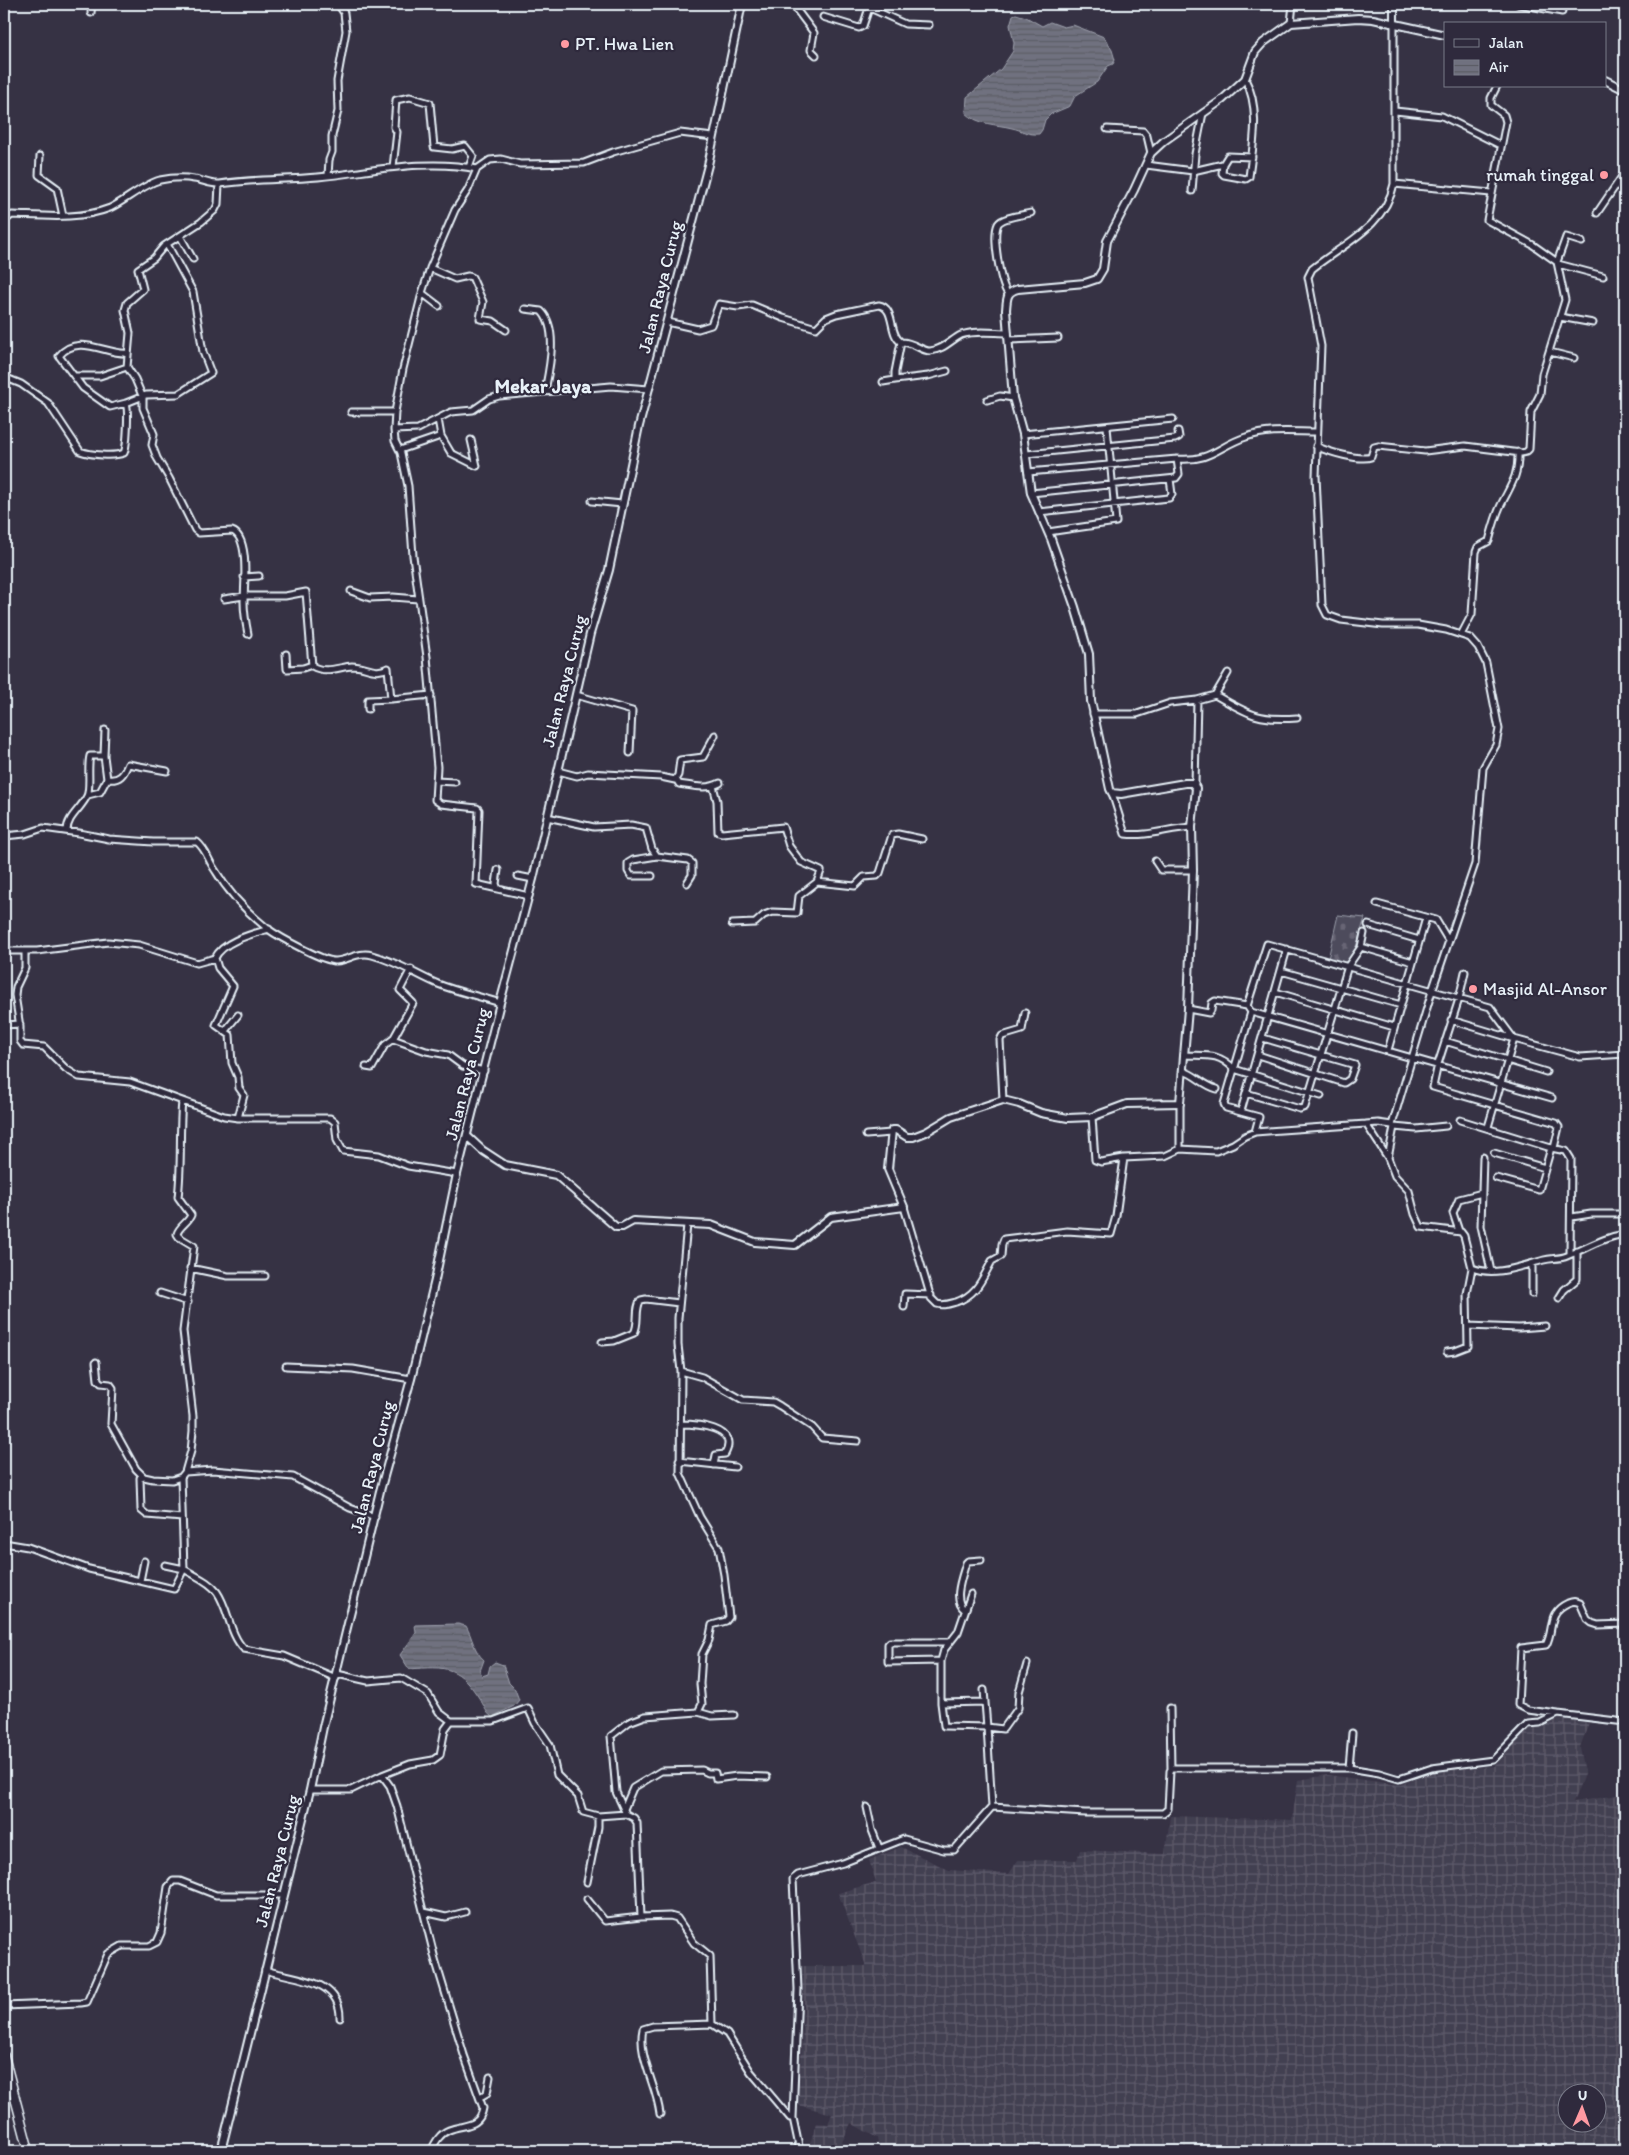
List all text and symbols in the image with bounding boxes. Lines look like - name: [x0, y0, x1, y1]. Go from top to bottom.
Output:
- legend: [1444, 22, 1606, 88]
- place label: PT. Hwa Lien: [575, 33, 674, 55]
- text: Jalan: [1489, 34, 1523, 52]
- marker: PT. Hwa Lien: [559, 38, 571, 50]
- text: Air: [1489, 58, 1508, 76]
- place label: rumah tinggal: [1486, 164, 1594, 186]
- marker: rumah tinggal: [1598, 169, 1610, 181]
- street label: Jalan Raya Curug: [633, 218, 687, 355]
- district label: Mekar Jaya: [495, 374, 592, 399]
- street label: Jalan Raya Curug: [537, 612, 591, 749]
- place label: Masjid Al-Ansor: [1483, 978, 1608, 1000]
- marker: Masjid Al-Ansor: [1467, 983, 1479, 995]
- street label: Jalan Raya Curug: [440, 1005, 494, 1142]
- street label: Jalan Raya Curug: [345, 1398, 399, 1535]
- street label: Jalan Raya Curug: [250, 1792, 304, 1929]
- north arrow: [1556, 2082, 1606, 2132]
- text: U: [1577, 2087, 1587, 2104]

